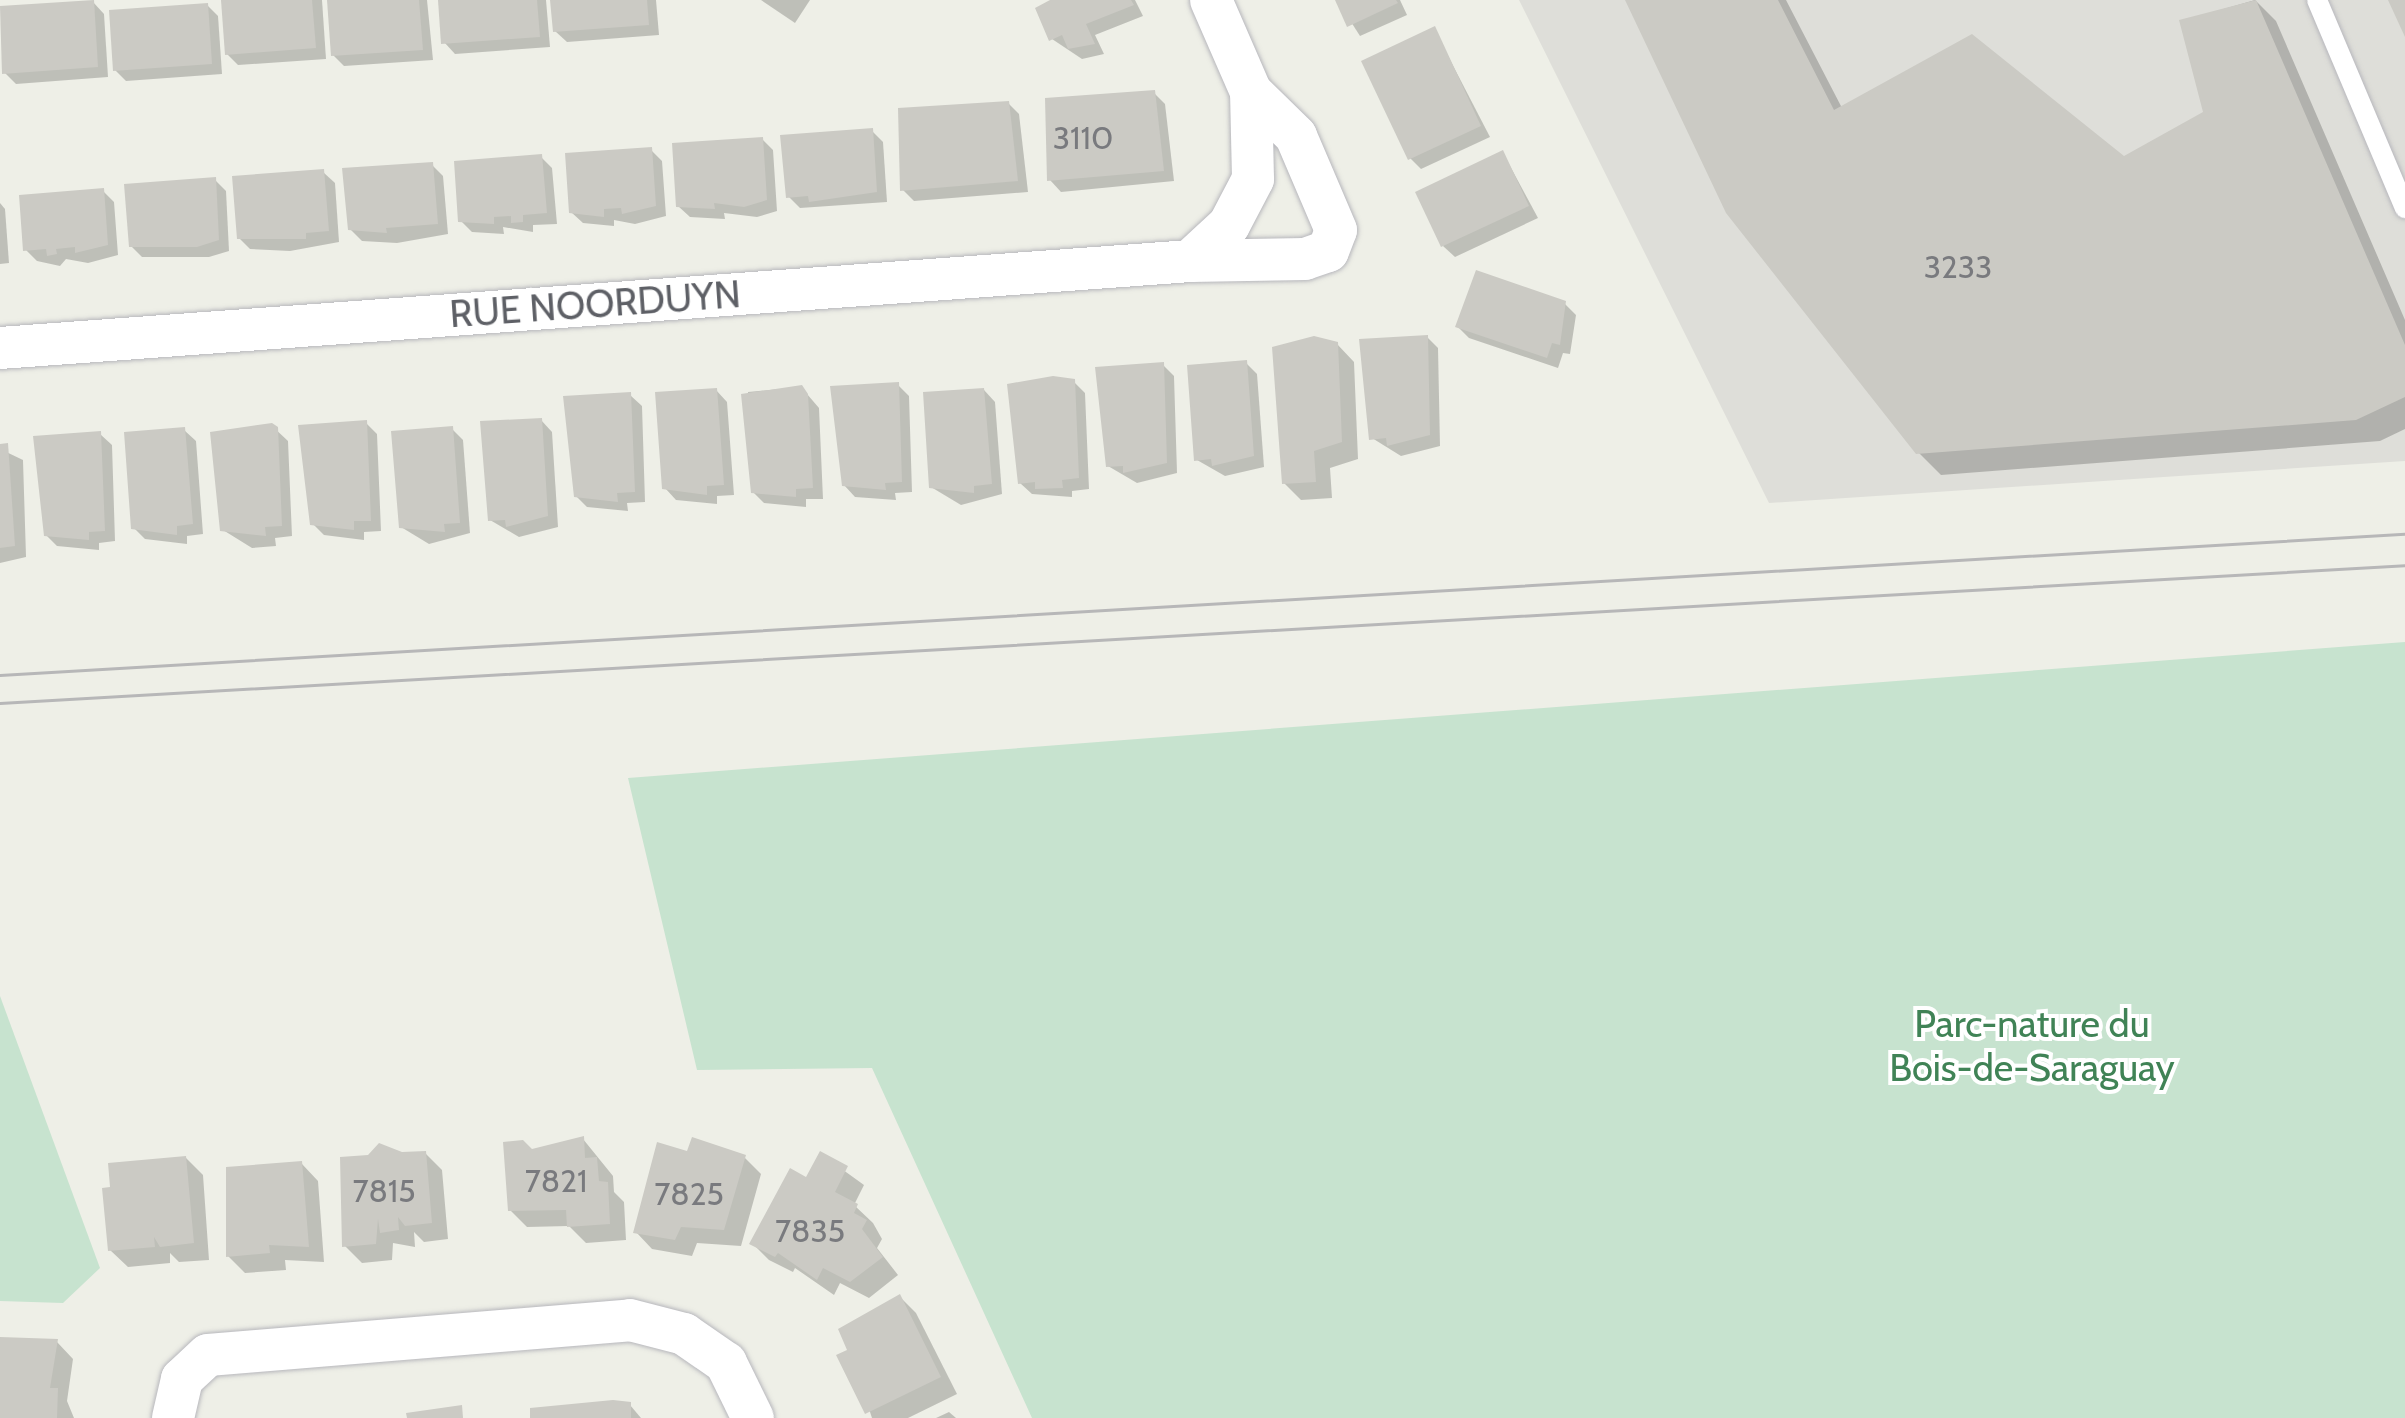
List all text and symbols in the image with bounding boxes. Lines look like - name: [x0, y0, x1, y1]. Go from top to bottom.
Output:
- house number: 3110: [1053, 119, 1113, 157]
- house number: 3233: [1924, 248, 1992, 286]
- street label: RUE NOORDUYN: [448, 271, 742, 337]
- park label: Parc-nature du Bois-de-Saraguay: [1889, 1001, 2175, 1090]
- house number: 7821: [525, 1162, 587, 1200]
- house number: 7815: [352, 1172, 416, 1210]
- house number: 7825: [654, 1175, 724, 1213]
- house number: 7835: [775, 1212, 845, 1250]

